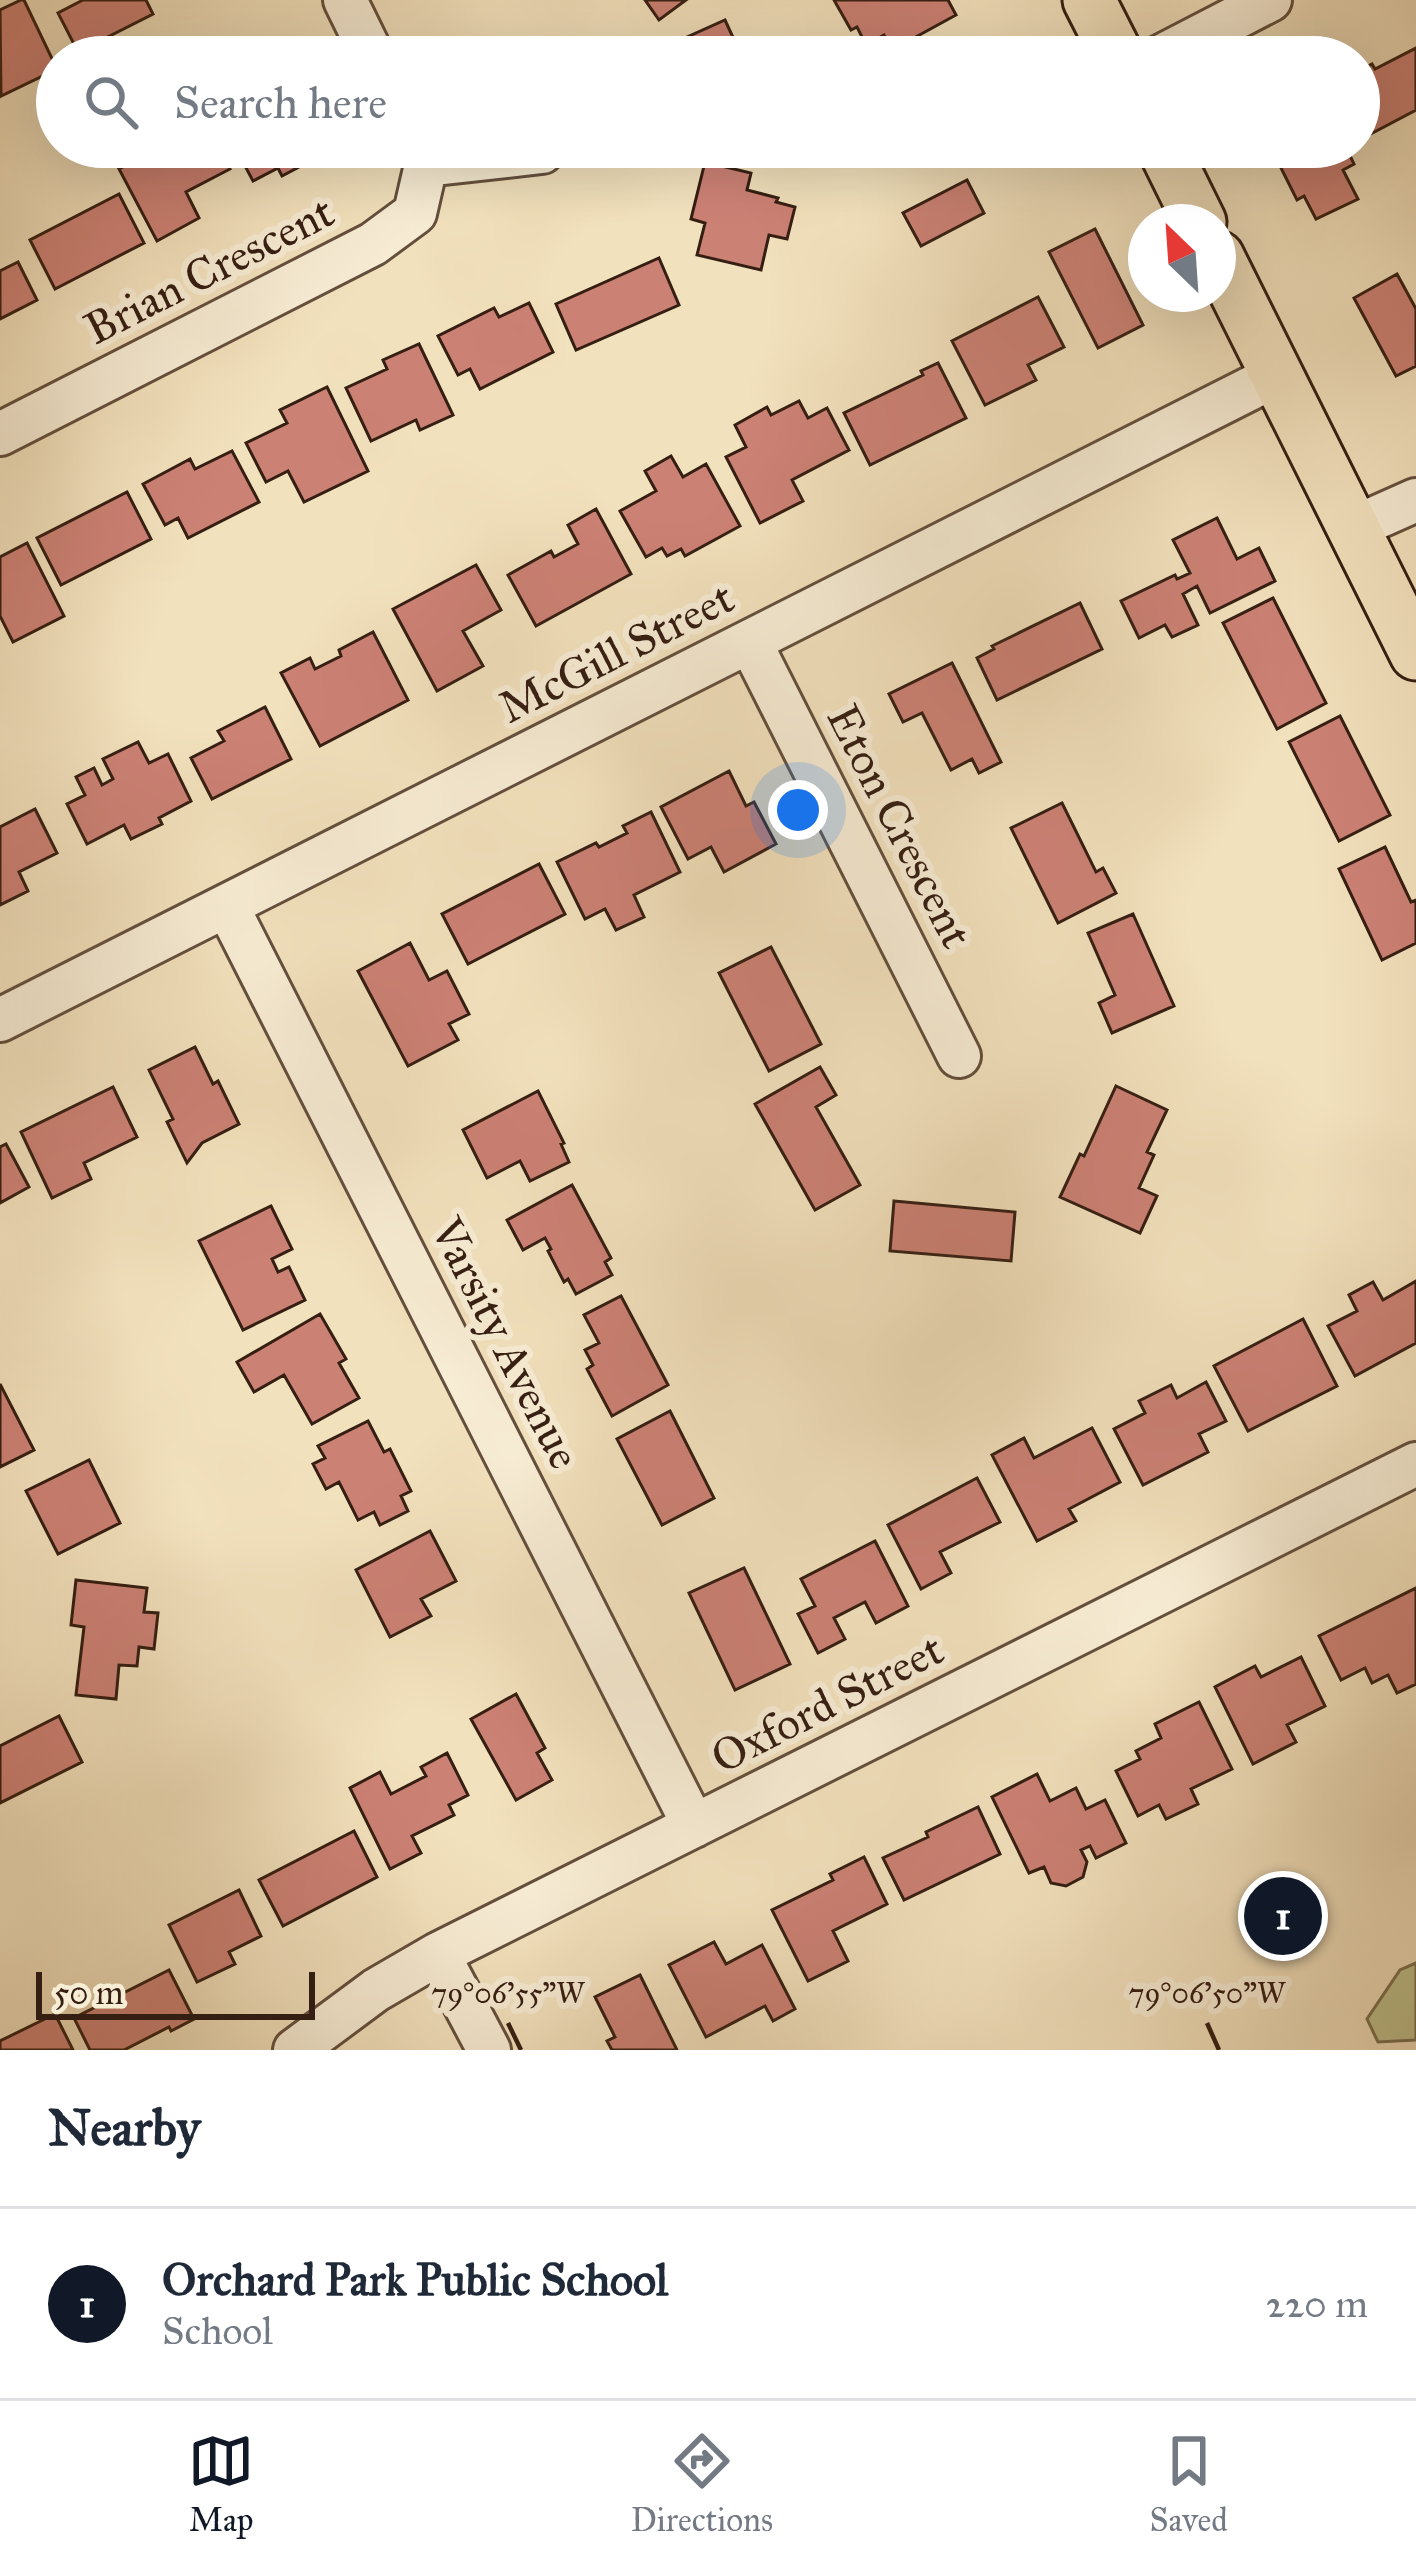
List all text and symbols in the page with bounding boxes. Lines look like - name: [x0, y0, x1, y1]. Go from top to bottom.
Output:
- search box: [36, 36, 1380, 168]
- icon: search: [78, 69, 144, 135]
- text: Search here: [174, 75, 387, 130]
- street label: Brian Crescent: [75, 184, 343, 356]
- north arrow: [1128, 204, 1236, 312]
- street label: McGill Street: [489, 569, 743, 735]
- street label: Eton Crescent: [815, 695, 985, 957]
- your location: [768, 780, 828, 840]
- street label: Varsity Avenue: [419, 1208, 593, 1478]
- street label: Oxford Street: [702, 1621, 952, 1785]
- pin: 1: [1244, 1871, 1322, 1961]
- scale bar: [36, 1966, 315, 2019]
- text: 50 m: [54, 1973, 123, 2013]
- text: 79°06'55"W: [431, 1975, 586, 2012]
- text: 79°06'50"W: [1128, 1975, 1287, 2012]
- text: Nearby: [48, 2097, 200, 2159]
- text: Orchard Park Public School: [162, 2252, 668, 2307]
- text: 1: [79, 2280, 95, 2328]
- text: 220 m: [1266, 2280, 1368, 2328]
- text: School: [162, 2307, 273, 2355]
- tab: Map: [188, 2428, 254, 2540]
- tab: Directions: [631, 2428, 773, 2540]
- tab: Saved: [1149, 2428, 1228, 2540]

